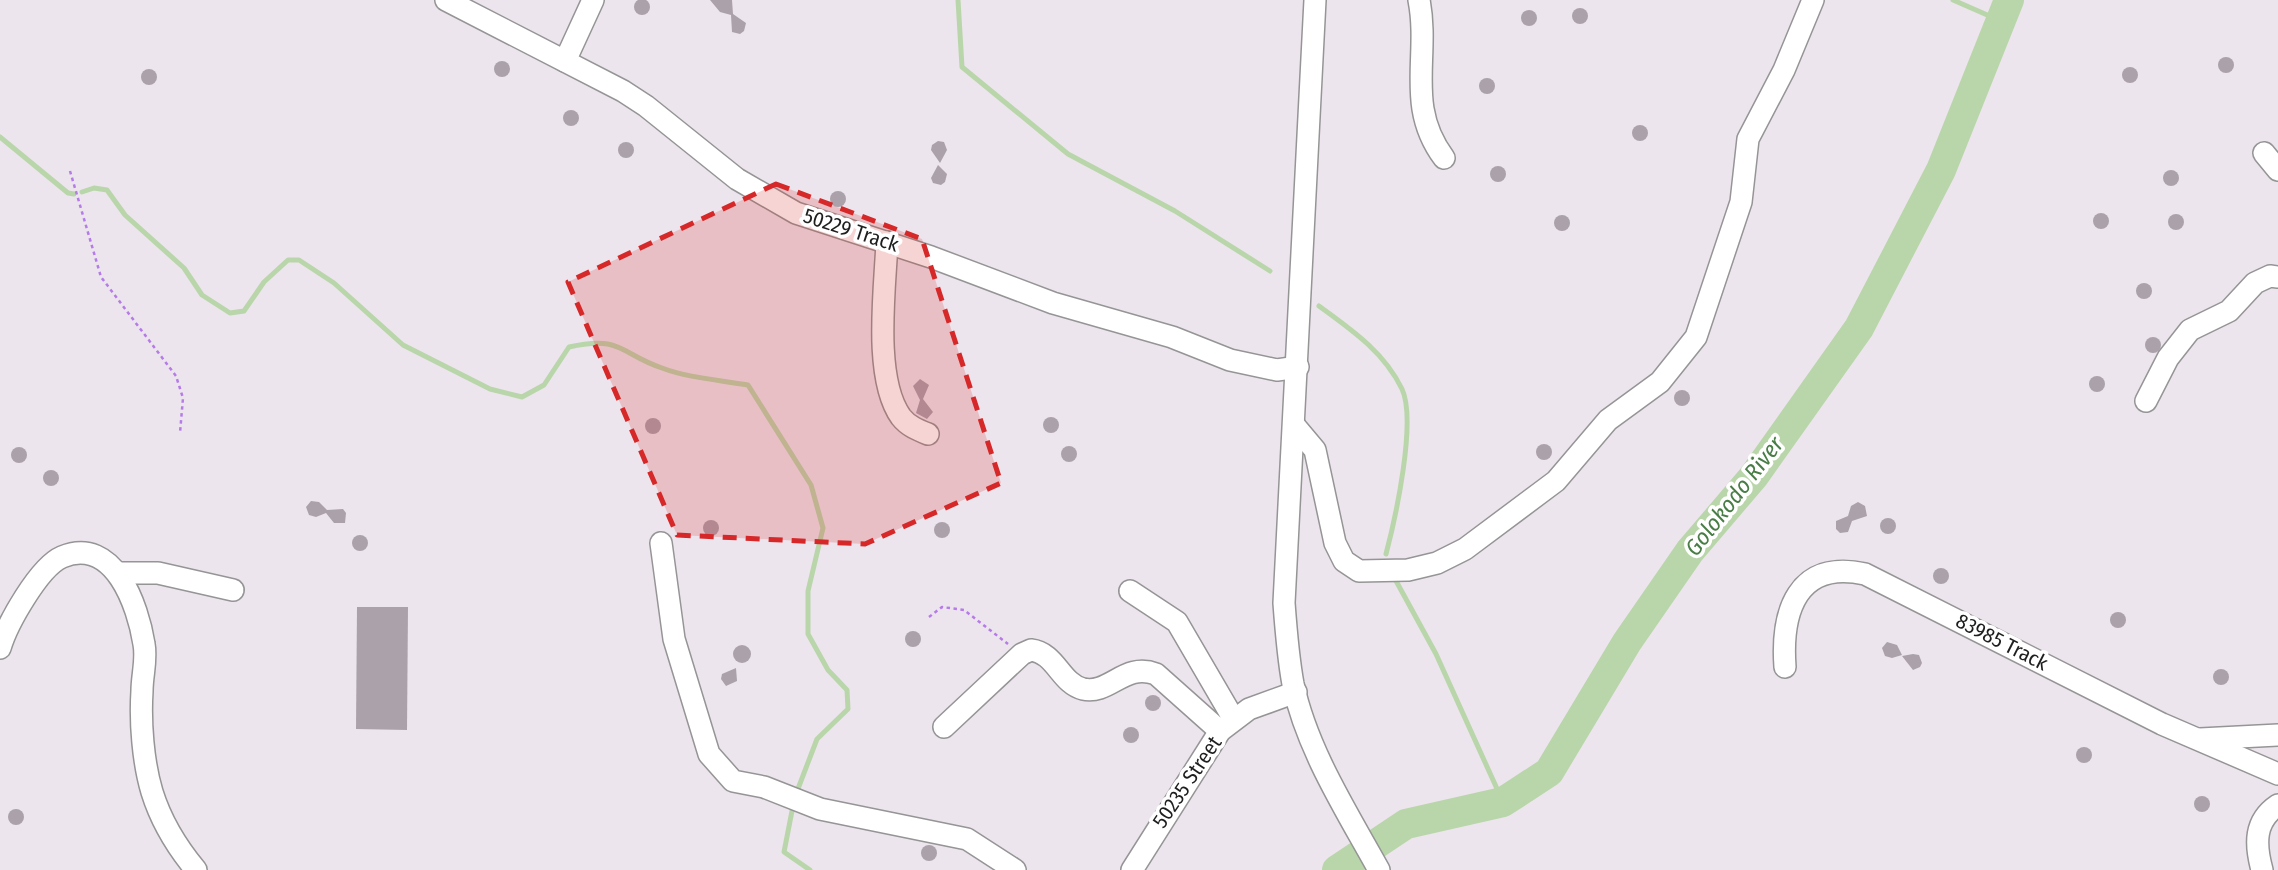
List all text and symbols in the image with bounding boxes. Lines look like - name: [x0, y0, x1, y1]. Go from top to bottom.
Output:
- street label: 50229 Track: [800, 202, 902, 258]
- water label: Golokodo River: [1679, 430, 1790, 561]
- street label: 83985 Track: [1952, 608, 2053, 676]
- street label: 50235 Street: [1147, 731, 1227, 833]

